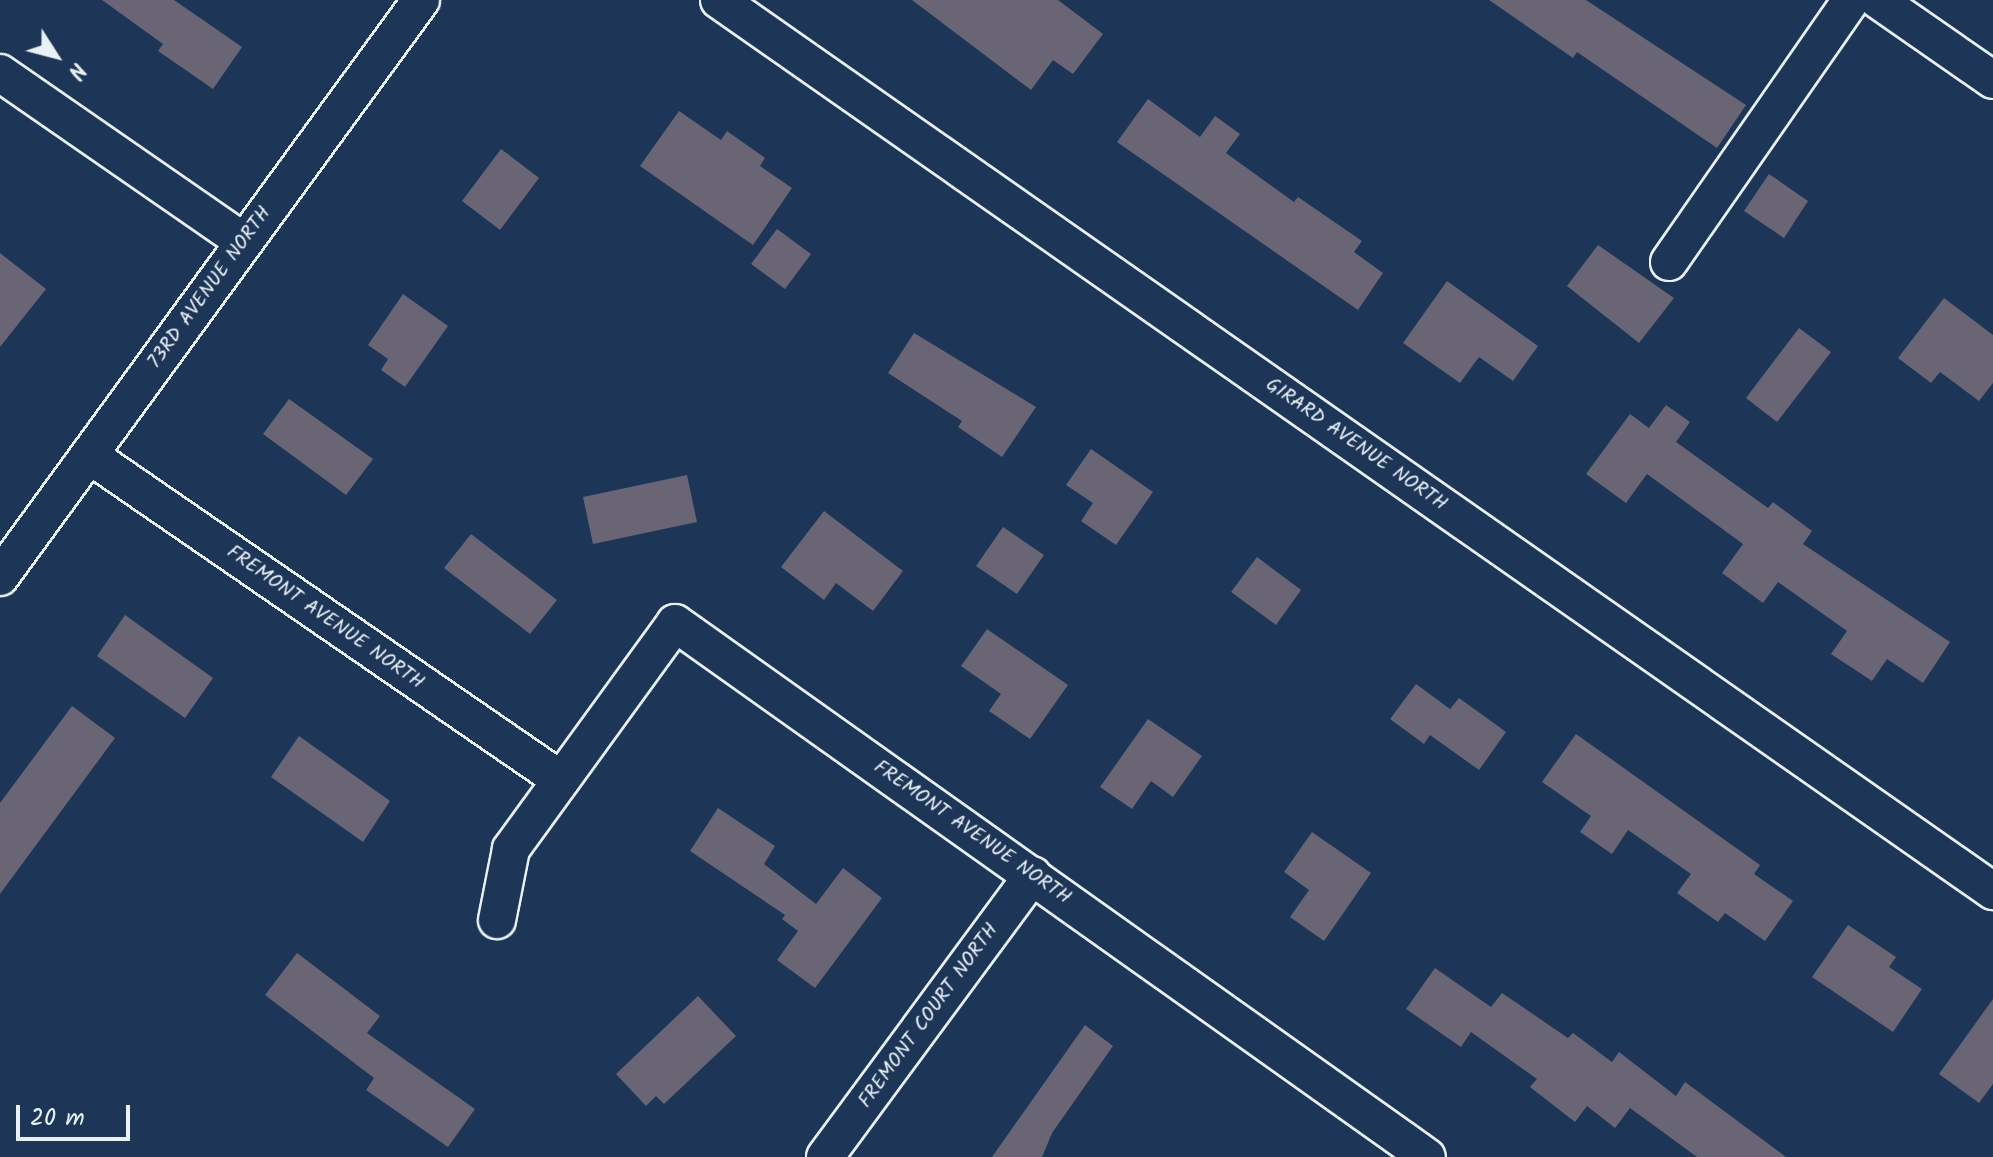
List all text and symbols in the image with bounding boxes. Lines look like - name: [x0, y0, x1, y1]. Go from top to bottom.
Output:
- north arrow: [16, 16, 96, 96]
- text: N: [58, 54, 94, 86]
- street label: 73RD AVENUE NORTH: [143, 202, 277, 374]
- street label: GIRARD AVENUE NORTH: [1261, 373, 1451, 517]
- street label: FREMONT AVENUE NORTH: [222, 541, 428, 695]
- street label: FREMONT AVENUE NORTH: [869, 756, 1075, 910]
- street label: FREMONT COURT NORTH: [854, 919, 1004, 1113]
- scale bar: [20, 1089, 134, 1139]
- text: 20 m: [30, 1099, 85, 1138]

